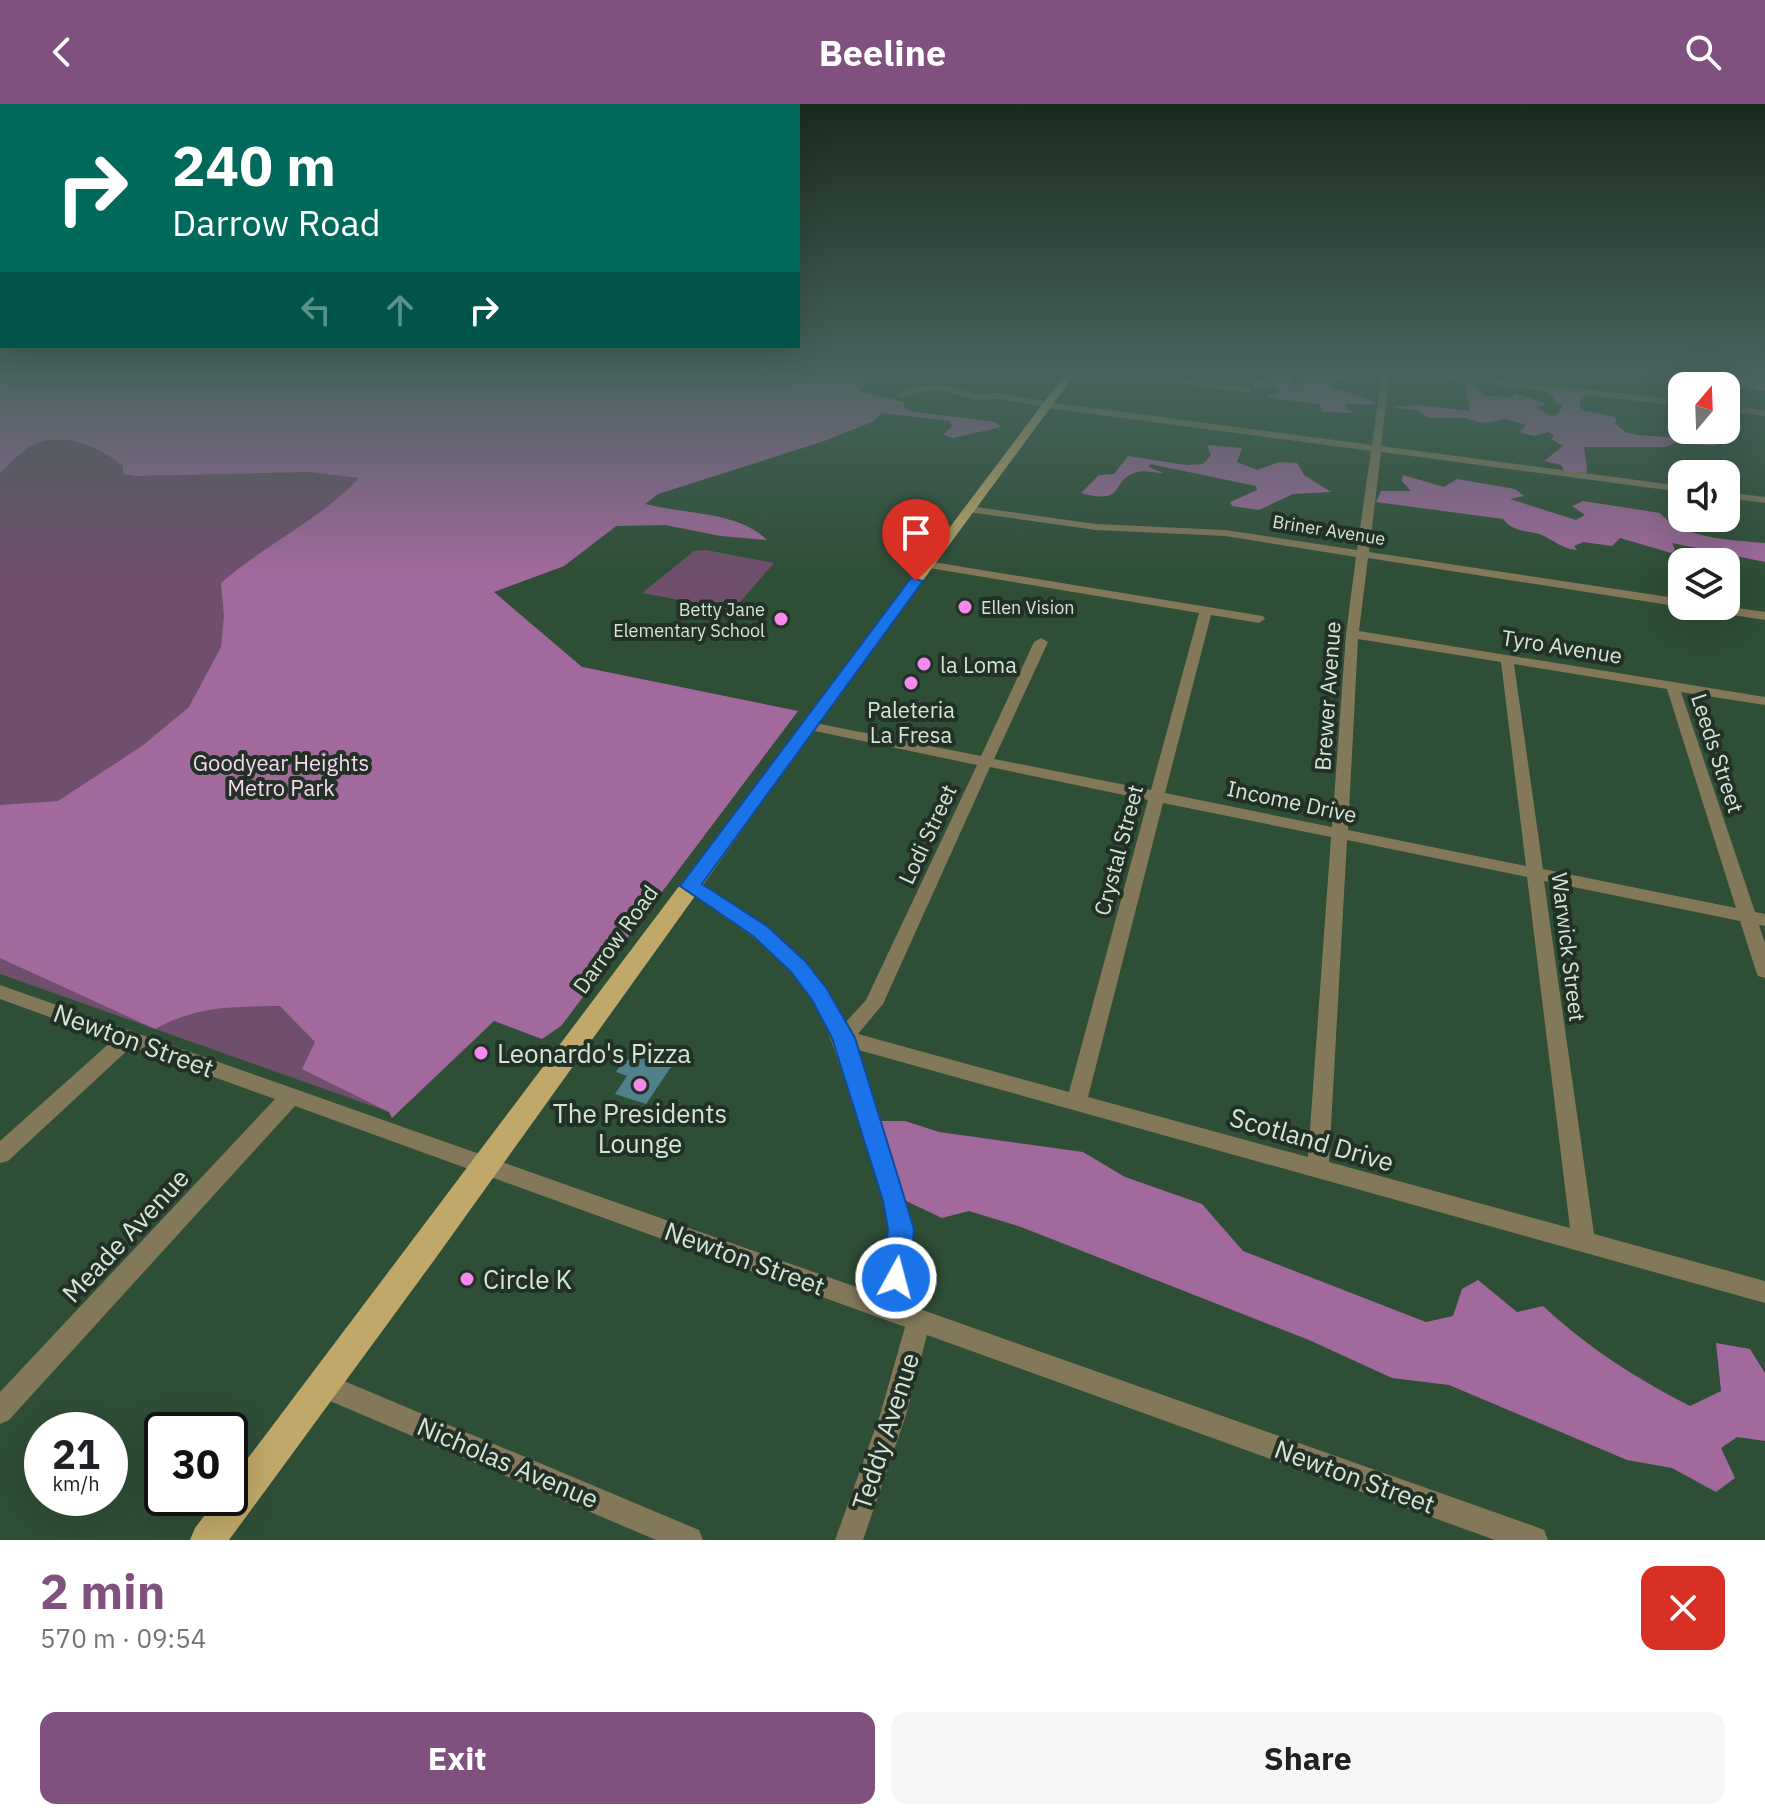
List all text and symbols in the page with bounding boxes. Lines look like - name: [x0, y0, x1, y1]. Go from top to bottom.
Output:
- text: Beeline: [819, 29, 946, 76]
- icon: back: [40, 30, 84, 74]
- icon: search: [1681, 30, 1725, 74]
- text: 240 m: [172, 129, 336, 201]
- icon: right: [40, 136, 144, 240]
- text: Darrow Road: [172, 199, 381, 246]
- icon: left: [294, 288, 338, 332]
- icon: ahead: [378, 288, 422, 332]
- icon: right: [462, 288, 506, 332]
- north arrow: [1668, 372, 1740, 444]
- map controls: [1668, 372, 1740, 620]
- button: sound: [1668, 460, 1740, 532]
- pin: [882, 499, 950, 581]
- street label: Briner Avenue: [1271, 510, 1387, 550]
- icon: arrive: [894, 511, 938, 555]
- button: layers: [1668, 548, 1740, 620]
- place label: Ellen Vision: [981, 596, 1075, 619]
- place label: Betty Jane Elementary School: [613, 598, 765, 642]
- marker: Ellen Vision: [956, 598, 974, 616]
- marker: Betty Jane Elementary School: [772, 610, 790, 628]
- street label: Brewer Avenue: [1307, 620, 1347, 772]
- street label: Tyro Avenue: [1500, 622, 1624, 670]
- place label: la Loma: [940, 650, 1017, 679]
- marker: la Loma: [915, 655, 933, 673]
- marker: Paleteria La Fresa: [902, 674, 920, 692]
- street label: Leeds Street: [1685, 690, 1751, 816]
- place label: Paleteria La Fresa: [867, 695, 955, 749]
- park label: Goodyear Heights Metro Park: [193, 748, 369, 802]
- street label: Income Drive: [1224, 773, 1360, 829]
- street label: Lodi Street: [891, 779, 963, 889]
- street label: Crystal Street: [1087, 781, 1149, 919]
- street label: Warwick Street: [1545, 871, 1593, 1023]
- street label: Darrow Road: [566, 879, 664, 999]
- street label: Newton Street: [49, 995, 219, 1085]
- place label: Leonardo's Pizza: [497, 1036, 691, 1070]
- marker: Leonardo's Pizza: [472, 1044, 490, 1062]
- marker: The Presidents Lounge: [631, 1076, 649, 1094]
- place label: The Presidents Lounge: [553, 1096, 727, 1160]
- street label: Scotland Drive: [1226, 1099, 1398, 1179]
- street label: Meade Avenue: [54, 1161, 196, 1309]
- street label: Newton Street: [660, 1213, 830, 1303]
- position arrow: [854, 1236, 938, 1320]
- place label: Circle K: [483, 1262, 572, 1296]
- marker: Circle K: [458, 1270, 476, 1288]
- street label: Teddy Avenue: [844, 1348, 926, 1514]
- street label: Nicholas Avenue: [412, 1408, 604, 1516]
- speed limit sign: 30: [144, 1412, 248, 1516]
- text: 21: [52, 1428, 100, 1480]
- street label: Newton Street: [1270, 1431, 1440, 1521]
- text: km/h: [52, 1470, 100, 1497]
- text: 2 min: [40, 1560, 165, 1622]
- button: close: [1641, 1566, 1725, 1650]
- text: 570 m · 09:54: [40, 1621, 206, 1655]
- button: Exit: [40, 1712, 875, 1804]
- button: Share: [891, 1712, 1725, 1804]

